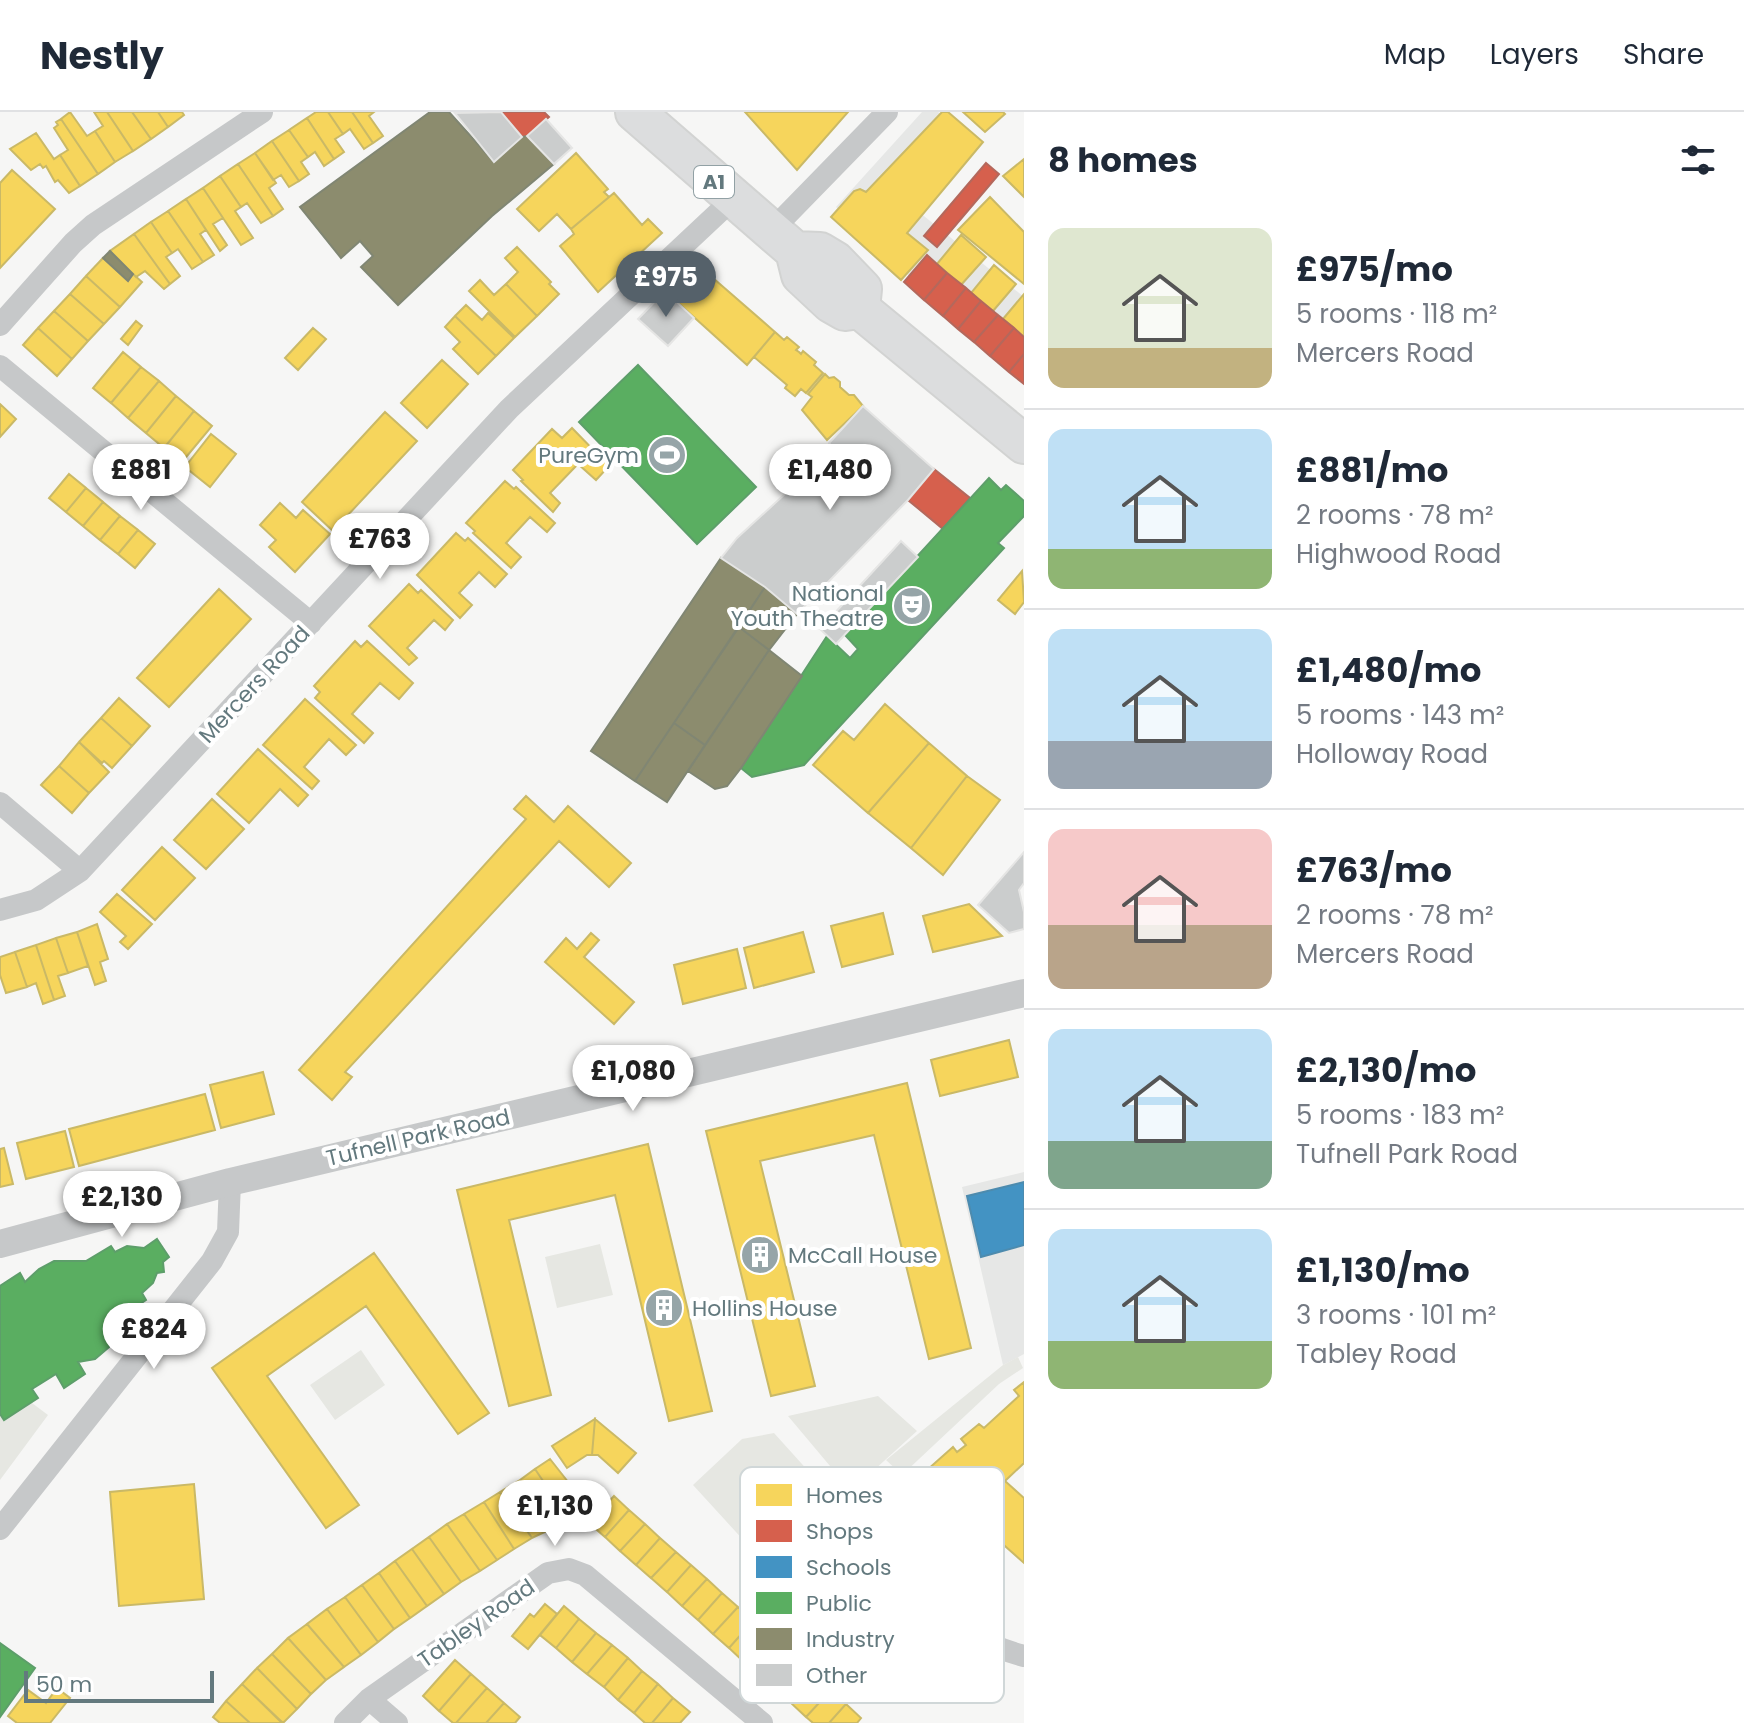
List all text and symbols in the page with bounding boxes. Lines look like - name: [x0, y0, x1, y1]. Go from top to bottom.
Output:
- text: Nestly: [40, 29, 164, 82]
- text: Map: [1384, 35, 1446, 74]
- text: Layers: [1490, 35, 1579, 74]
- text: Share: [1623, 35, 1704, 74]
- text: 8 homes: [1048, 136, 1198, 184]
- icon: filters: [1676, 138, 1720, 182]
- road number: A1: [694, 166, 734, 198]
- text: £975/mo: [1296, 245, 1453, 293]
- pin: £975: [619, 251, 713, 319]
- text: £975: [634, 259, 698, 295]
- icon: home: [1112, 260, 1208, 356]
- text: 5 rooms · 118 m²: [1296, 296, 1497, 332]
- text: Mercers Road: [1296, 335, 1474, 371]
- sports icon: PureGym: [646, 434, 688, 476]
- place label: PureGym: [538, 440, 639, 471]
- pin: £881: [94, 444, 188, 512]
- pin: £1,480: [765, 444, 895, 512]
- text: £881/mo: [1296, 446, 1448, 494]
- text: £881: [111, 452, 171, 488]
- text: £1,480: [787, 452, 873, 488]
- icon: home: [1112, 461, 1208, 557]
- text: 2 rooms · 78 m²: [1296, 497, 1494, 533]
- pin: £763: [333, 513, 427, 581]
- text: £763: [348, 521, 412, 557]
- text: Highwood Road: [1296, 536, 1501, 572]
- place label: National Youth Theatre: [731, 578, 884, 634]
- theatre icon: National Youth Theatre: [891, 585, 933, 627]
- street label: Mercers Road: [192, 619, 317, 750]
- text: £1,480/mo: [1296, 646, 1481, 694]
- icon: home: [1112, 661, 1208, 757]
- text: 5 rooms · 143 m²: [1296, 697, 1504, 733]
- text: Holloway Road: [1296, 736, 1488, 772]
- text: £763/mo: [1296, 846, 1452, 894]
- icon: home: [1112, 861, 1208, 957]
- text: 2 rooms · 78 m²: [1296, 897, 1494, 933]
- text: Mercers Road: [1296, 936, 1474, 972]
- pin: £1,080: [568, 1045, 698, 1113]
- text: £2,130/mo: [1296, 1046, 1476, 1094]
- text: £1,080: [590, 1053, 676, 1089]
- icon: home: [1112, 1061, 1208, 1157]
- text: 5 rooms · 183 m²: [1296, 1097, 1504, 1133]
- street label: Tufnell Park Road: [323, 1101, 513, 1174]
- text: Tufnell Park Road: [1296, 1136, 1518, 1172]
- pin: £2,130: [57, 1171, 187, 1239]
- text: £2,130: [81, 1179, 163, 1215]
- building icon: McCall House: [739, 1234, 781, 1276]
- place label: McCall House: [788, 1240, 937, 1271]
- text: £1,130/mo: [1296, 1246, 1470, 1294]
- icon: home: [1112, 1261, 1208, 1357]
- building icon: Hollins House: [643, 1287, 685, 1329]
- place label: Hollins House: [692, 1293, 838, 1324]
- text: 3 rooms · 101 m²: [1296, 1297, 1496, 1333]
- pin: £824: [107, 1303, 201, 1371]
- text: £824: [121, 1311, 187, 1347]
- text: Tabley Road: [1296, 1336, 1457, 1372]
- legend: [740, 1467, 1004, 1703]
- pin: £1,130: [490, 1480, 620, 1548]
- text: Homes: [806, 1480, 883, 1511]
- text: £1,130: [517, 1488, 593, 1524]
- text: Shops: [806, 1516, 873, 1547]
- text: Schools: [806, 1552, 891, 1583]
- street label: Tabley Road: [412, 1572, 541, 1675]
- text: Public: [806, 1588, 872, 1619]
- text: Industry: [806, 1624, 895, 1655]
- text: Other: [806, 1660, 867, 1691]
- scale bar: [24, 1667, 214, 1703]
- text: 50 m: [36, 1669, 92, 1700]

